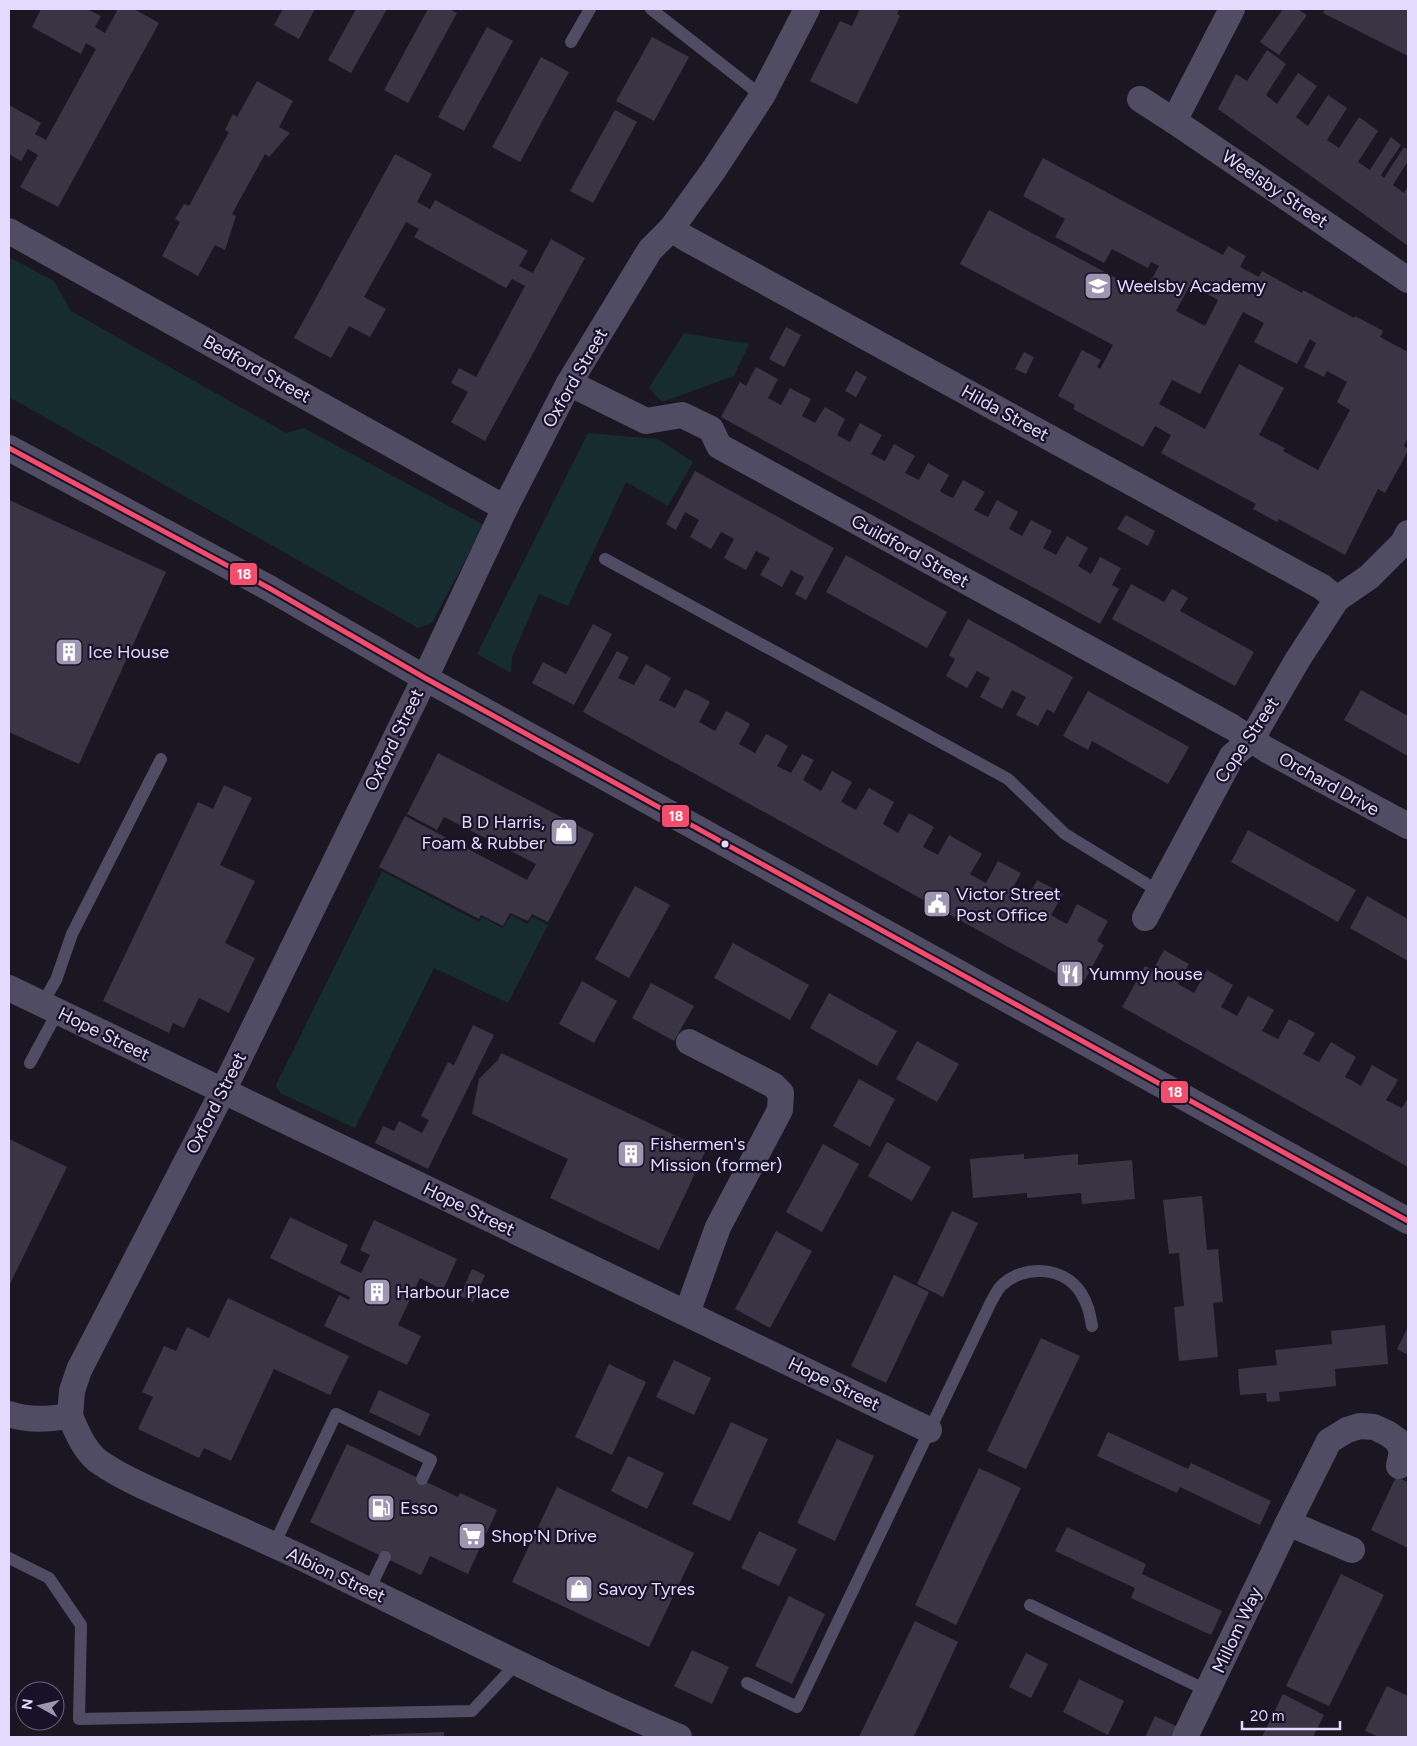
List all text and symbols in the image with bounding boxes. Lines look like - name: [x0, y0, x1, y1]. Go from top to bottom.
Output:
- street label: Weelsby Street: [1218, 145, 1332, 233]
- school or university icon: Weelsby Academy: [1083, 271, 1113, 301]
- place label: Weelsby Academy: [1117, 275, 1266, 297]
- street label: Oxford Street: [538, 324, 612, 432]
- street label: Bedford Street: [199, 330, 315, 408]
- street label: Hilda Street: [958, 380, 1053, 446]
- street label: Guildford Street: [847, 510, 973, 592]
- line badge: 18: [229, 562, 258, 586]
- text: 18: [237, 566, 251, 583]
- building icon: Ice House: [54, 637, 84, 667]
- place label: Ice House: [88, 641, 169, 663]
- street label: Oxford Street: [360, 685, 428, 795]
- street label: Cope Street: [1210, 693, 1284, 787]
- street label: Orchard Drive: [1275, 747, 1383, 821]
- line badge: 18: [661, 804, 690, 828]
- text: 18: [669, 808, 683, 825]
- place label: B D Harris, Foam & Rubber: [422, 811, 545, 854]
- shop icon: B D Harris, Foam & Rubber: [549, 817, 579, 847]
- unlabelled marker: [720, 839, 730, 849]
- place label: Victor Street Post Office: [956, 883, 1061, 926]
- public building icon: Victor Street Post Office: [922, 889, 952, 919]
- restaurant icon: Yummy house: [1055, 959, 1085, 989]
- place label: Yummy house: [1089, 963, 1203, 985]
- street label: Hope Street: [55, 1002, 154, 1066]
- street label: Oxford Street: [181, 1048, 251, 1157]
- line badge: 18: [1160, 1080, 1189, 1104]
- text: 18: [1168, 1084, 1182, 1101]
- place label: Fishermen's Mission (former): [650, 1133, 782, 1176]
- building icon: Fishermen's Mission (former): [616, 1139, 646, 1169]
- street label: Hope Street: [420, 1177, 519, 1241]
- building icon: Harbour Place: [362, 1277, 392, 1307]
- place label: Harbour Place: [396, 1281, 510, 1303]
- street label: Hope Street: [785, 1352, 884, 1416]
- fuel station icon: Esso: [366, 1493, 396, 1523]
- place label: Esso: [400, 1497, 438, 1519]
- supermarket icon: Shop'N Drive: [457, 1521, 487, 1551]
- place label: Shop'N Drive: [491, 1525, 597, 1547]
- street label: Albion Street: [283, 1543, 389, 1607]
- shop icon: Savoy Tyres: [564, 1574, 594, 1604]
- place label: Savoy Tyres: [598, 1578, 695, 1600]
- street label: Millom Way: [1207, 1583, 1267, 1677]
- north arrow: [15, 1681, 65, 1731]
- text: N: [18, 1698, 37, 1711]
- scale bar: [1242, 1698, 1340, 1730]
- text: 20 m: [1250, 1707, 1284, 1725]

